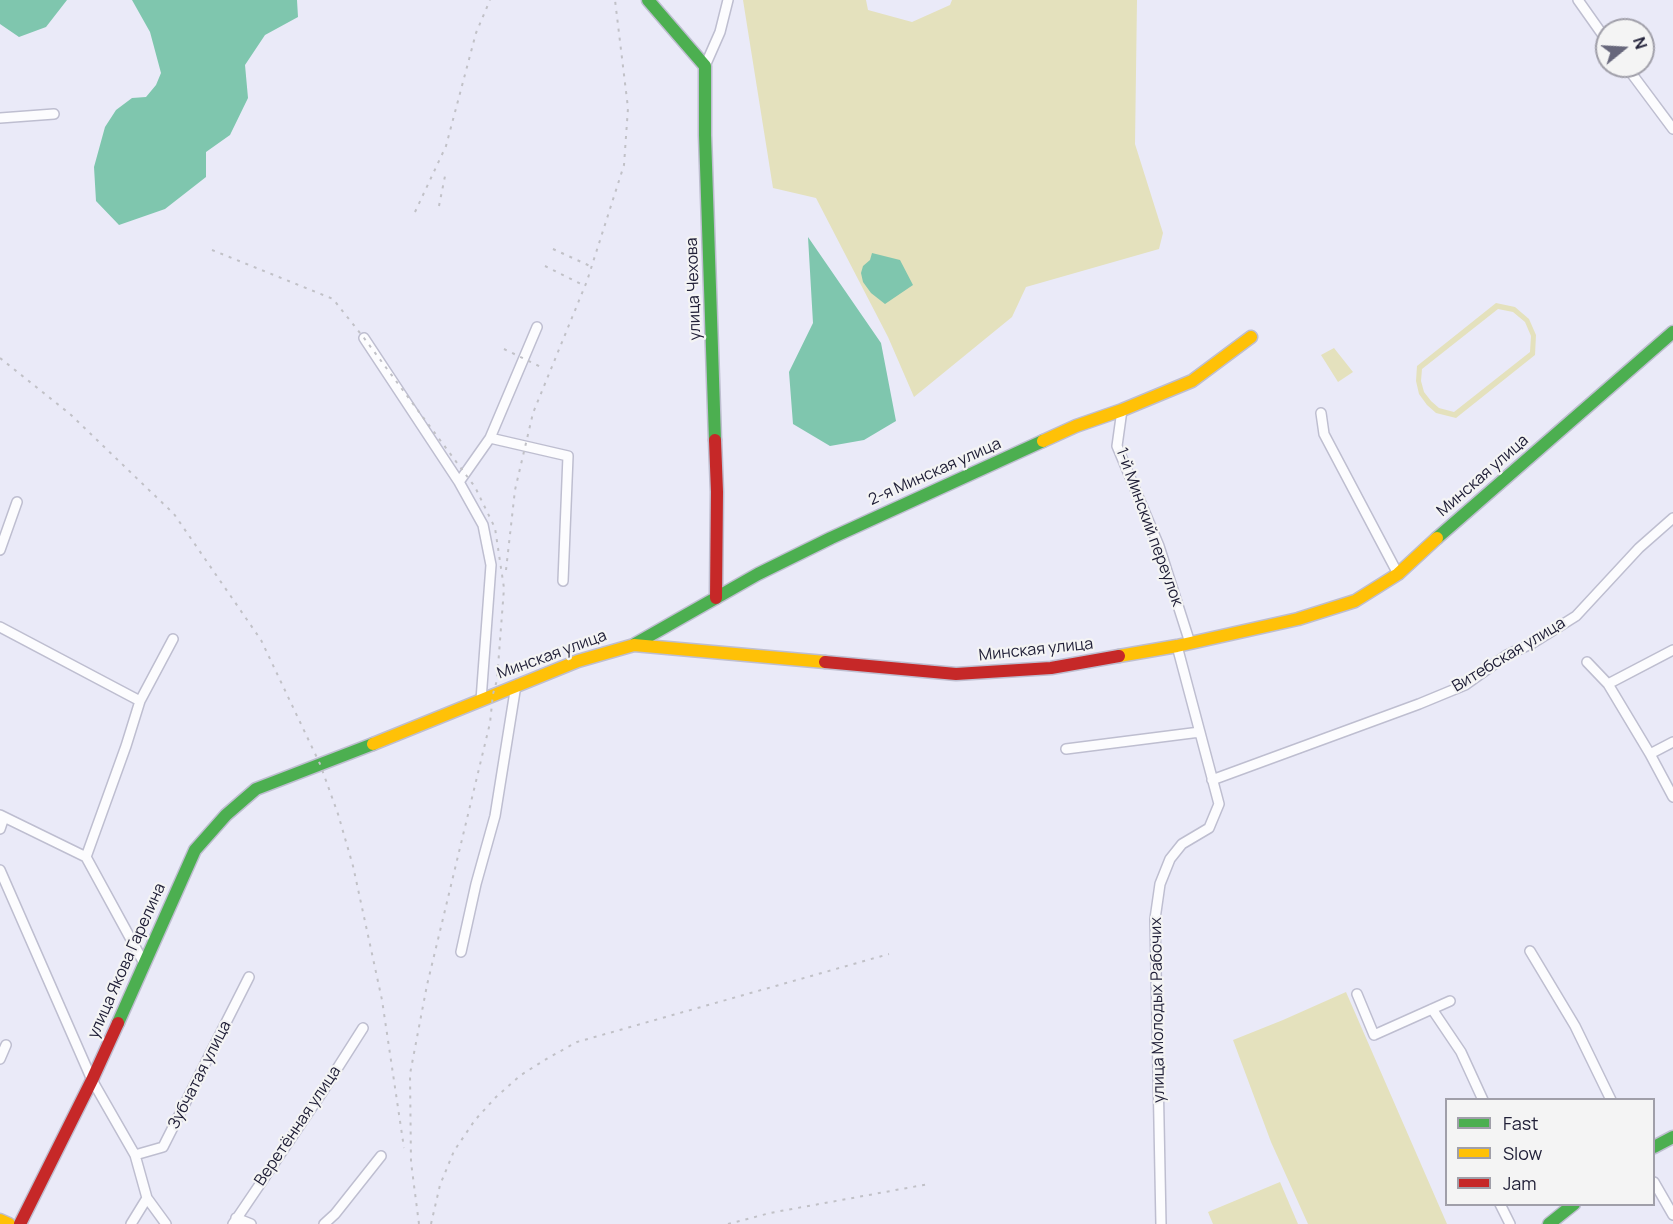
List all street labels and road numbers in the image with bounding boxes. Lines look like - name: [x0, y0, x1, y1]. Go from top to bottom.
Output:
- street label: улица Чехова: [683, 237, 705, 341]
- street label: Минская улица: [1433, 431, 1533, 521]
- street label: 2-я Минская улица: [866, 434, 1004, 510]
- street label: 1-й Минский переулок: [1111, 445, 1187, 609]
- street label: Витебская улица: [1449, 614, 1569, 696]
- street label: Минская улица: [495, 626, 609, 684]
- street label: Минская улица: [978, 634, 1094, 666]
- street label: улица Якова Гарелина: [84, 880, 170, 1042]
- street label: улица Молодых Рабочих: [1147, 917, 1169, 1103]
- street label: Зубчатая улица: [164, 1018, 236, 1132]
- street label: Веретённая улица: [251, 1062, 345, 1190]

